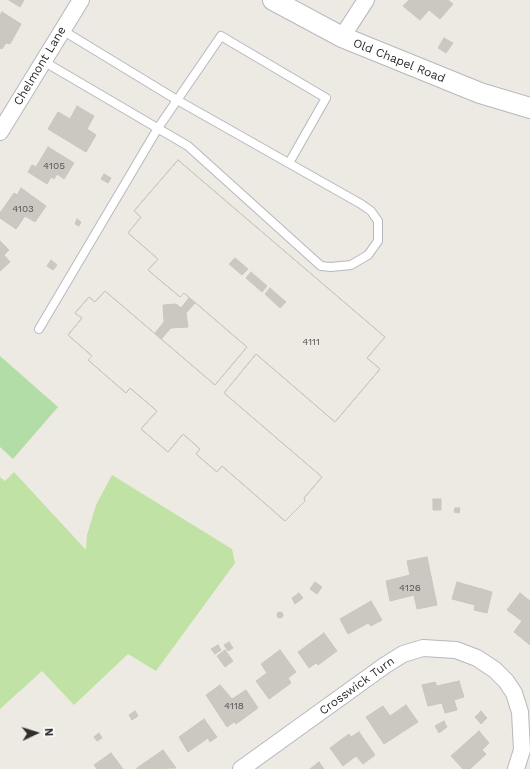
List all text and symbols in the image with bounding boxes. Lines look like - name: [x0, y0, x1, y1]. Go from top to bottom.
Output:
- street label: Chelmont Lane: [11, 24, 69, 108]
- street label: Old Chapel Road: [351, 36, 447, 86]
- house number: 4105: [43, 160, 65, 172]
- house number: 4103: [12, 203, 34, 215]
- house number: 4111: [302, 336, 320, 348]
- house number: 4126: [399, 582, 421, 594]
- street label: Crosswick Turn: [317, 654, 397, 718]
- house number: 4118: [224, 700, 244, 712]
- north arrow: [16, 713, 56, 753]
- text: N: [42, 728, 55, 737]

